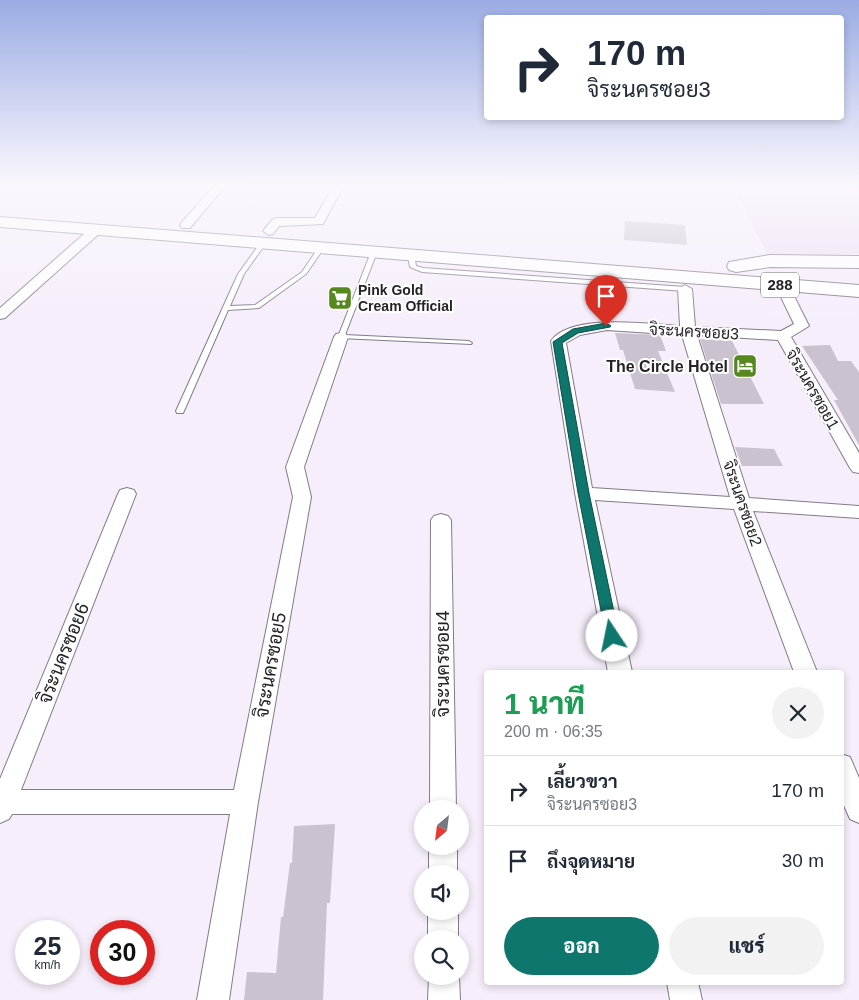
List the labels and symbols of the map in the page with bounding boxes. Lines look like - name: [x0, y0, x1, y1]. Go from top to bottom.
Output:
- road number: 288: [761, 272, 799, 298]
- pin: [585, 275, 627, 326]
- place label: Pink Gold Cream Official: [358, 282, 453, 314]
- supermarket icon: Pink Gold Cream Official: [327, 285, 353, 311]
- street label: จิระนครซอย3: [648, 320, 740, 342]
- street label: จิระนครซอย1: [783, 345, 843, 433]
- hotel icon: The Circle Hotel: [732, 353, 758, 379]
- place label: The Circle Hotel: [606, 358, 728, 375]
- street label: จิระนครซอย2: [720, 457, 766, 549]
- street label: จิระนครซอย6: [34, 600, 93, 707]
- position arrow: [585, 609, 637, 661]
- street label: จิระนครซอย4: [432, 610, 453, 717]
- street label: จิระนครซอย5: [251, 611, 290, 720]
- north arrow: [414, 800, 469, 855]
- speed limit sign: 30: [90, 920, 155, 985]

